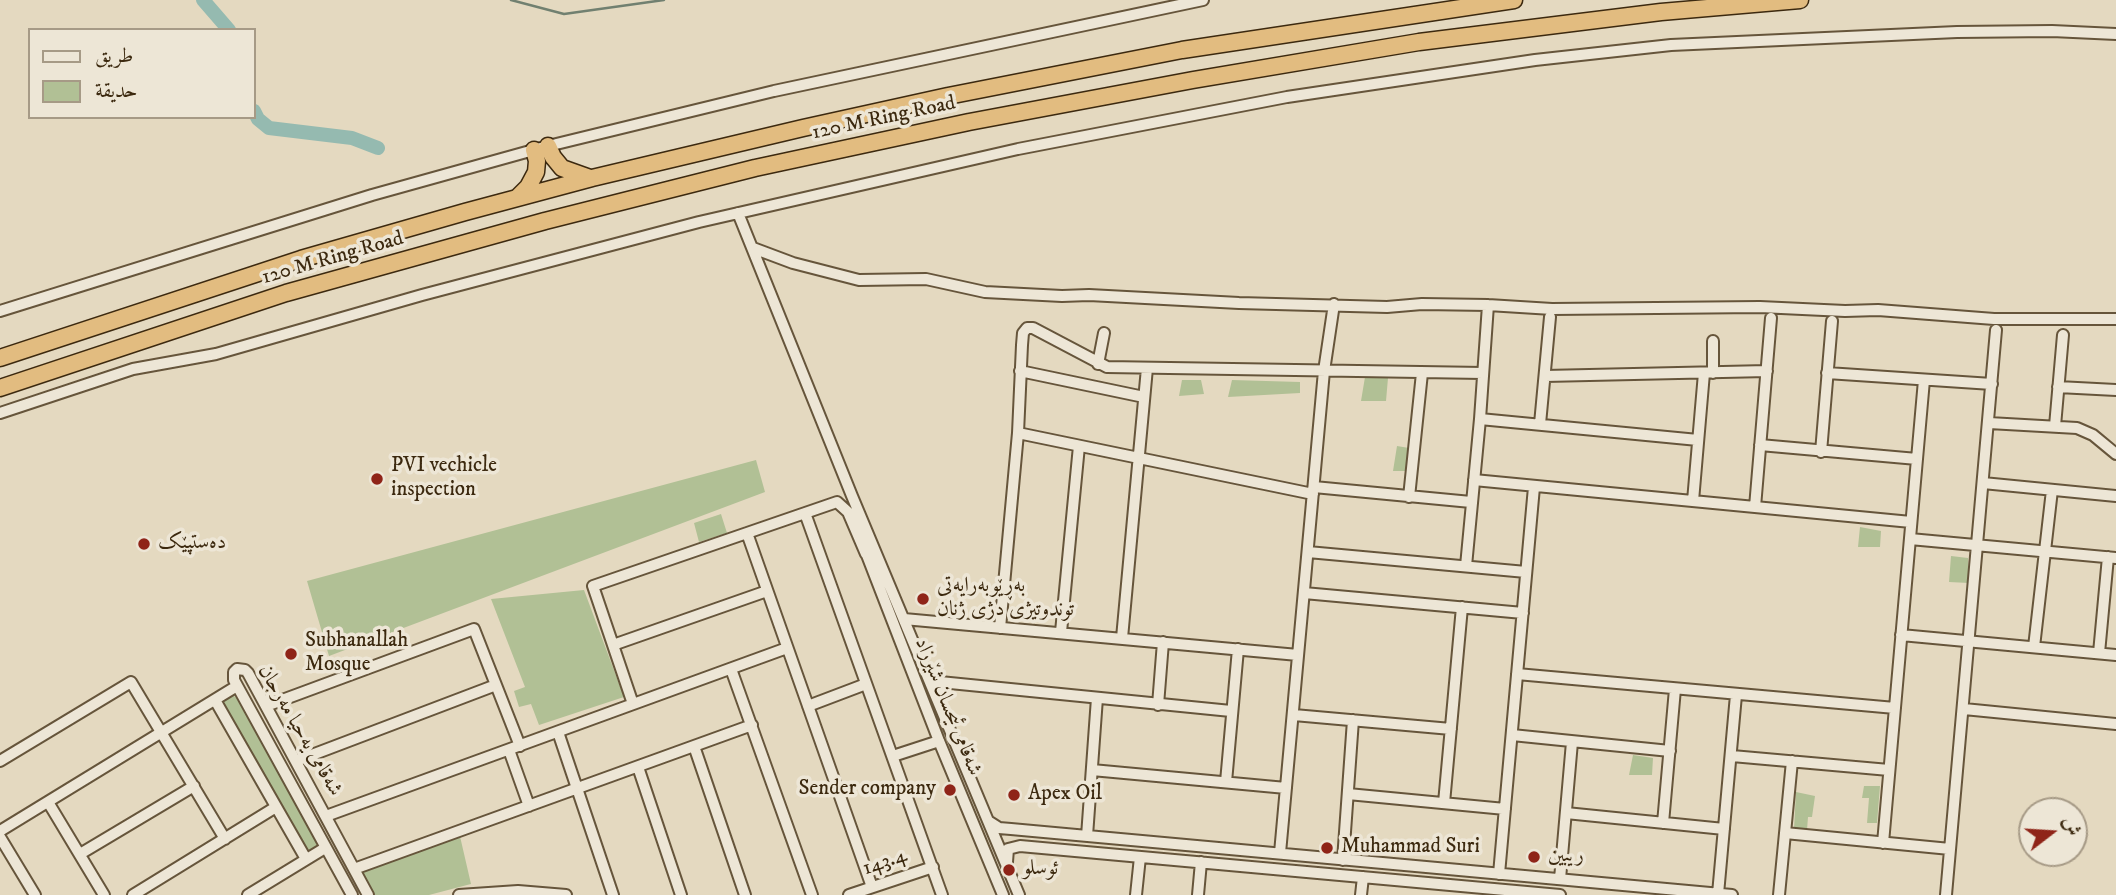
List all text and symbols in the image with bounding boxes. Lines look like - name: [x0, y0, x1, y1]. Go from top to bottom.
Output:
- legend: [28, 28, 256, 119]
- text: طريق: [95, 43, 133, 69]
- text: حديقة: [95, 78, 138, 104]
- street label: 120 M Ring Road: [810, 91, 958, 147]
- street label: 120 M Ring Road: [259, 227, 407, 291]
- place label: PVI vechicle inspection: [391, 454, 497, 504]
- marker: PVI vechicle inspection: [369, 471, 385, 487]
- place label: دەستپێک: [158, 531, 226, 557]
- marker: دەستپێک: [136, 536, 152, 552]
- place label: بەڕێوبەرایەتی توندوتیژی دژی ژنان: [937, 574, 1074, 624]
- marker: بەڕێوبەرایەتی توندوتیژی دژی ژنان: [915, 591, 931, 607]
- place label: Subhanallah Mosque: [305, 629, 408, 679]
- street label: شەقامی ئیحسان شێرزاد: [908, 634, 986, 780]
- marker: Subhanallah Mosque: [283, 646, 299, 662]
- street label: شەقامی یەحیا مەرجان: [251, 661, 347, 801]
- place label: Sender company: [799, 777, 936, 803]
- marker: Sender company: [942, 782, 958, 798]
- place label: Apex Oil: [1028, 782, 1102, 808]
- marker: Apex Oil: [1006, 787, 1022, 803]
- north arrow: [2018, 797, 2088, 867]
- text: ش: [2058, 814, 2085, 839]
- place label: Muhammad Suri: [1341, 835, 1480, 861]
- marker: Muhammad Suri: [1319, 840, 1335, 856]
- street label: 143.4: [860, 844, 910, 882]
- place label: ريبين: [1548, 844, 1584, 870]
- marker: ريبين: [1526, 849, 1542, 865]
- place label: ئوسلو: [1023, 857, 1058, 883]
- marker: ئوسلو: [1001, 862, 1017, 878]

